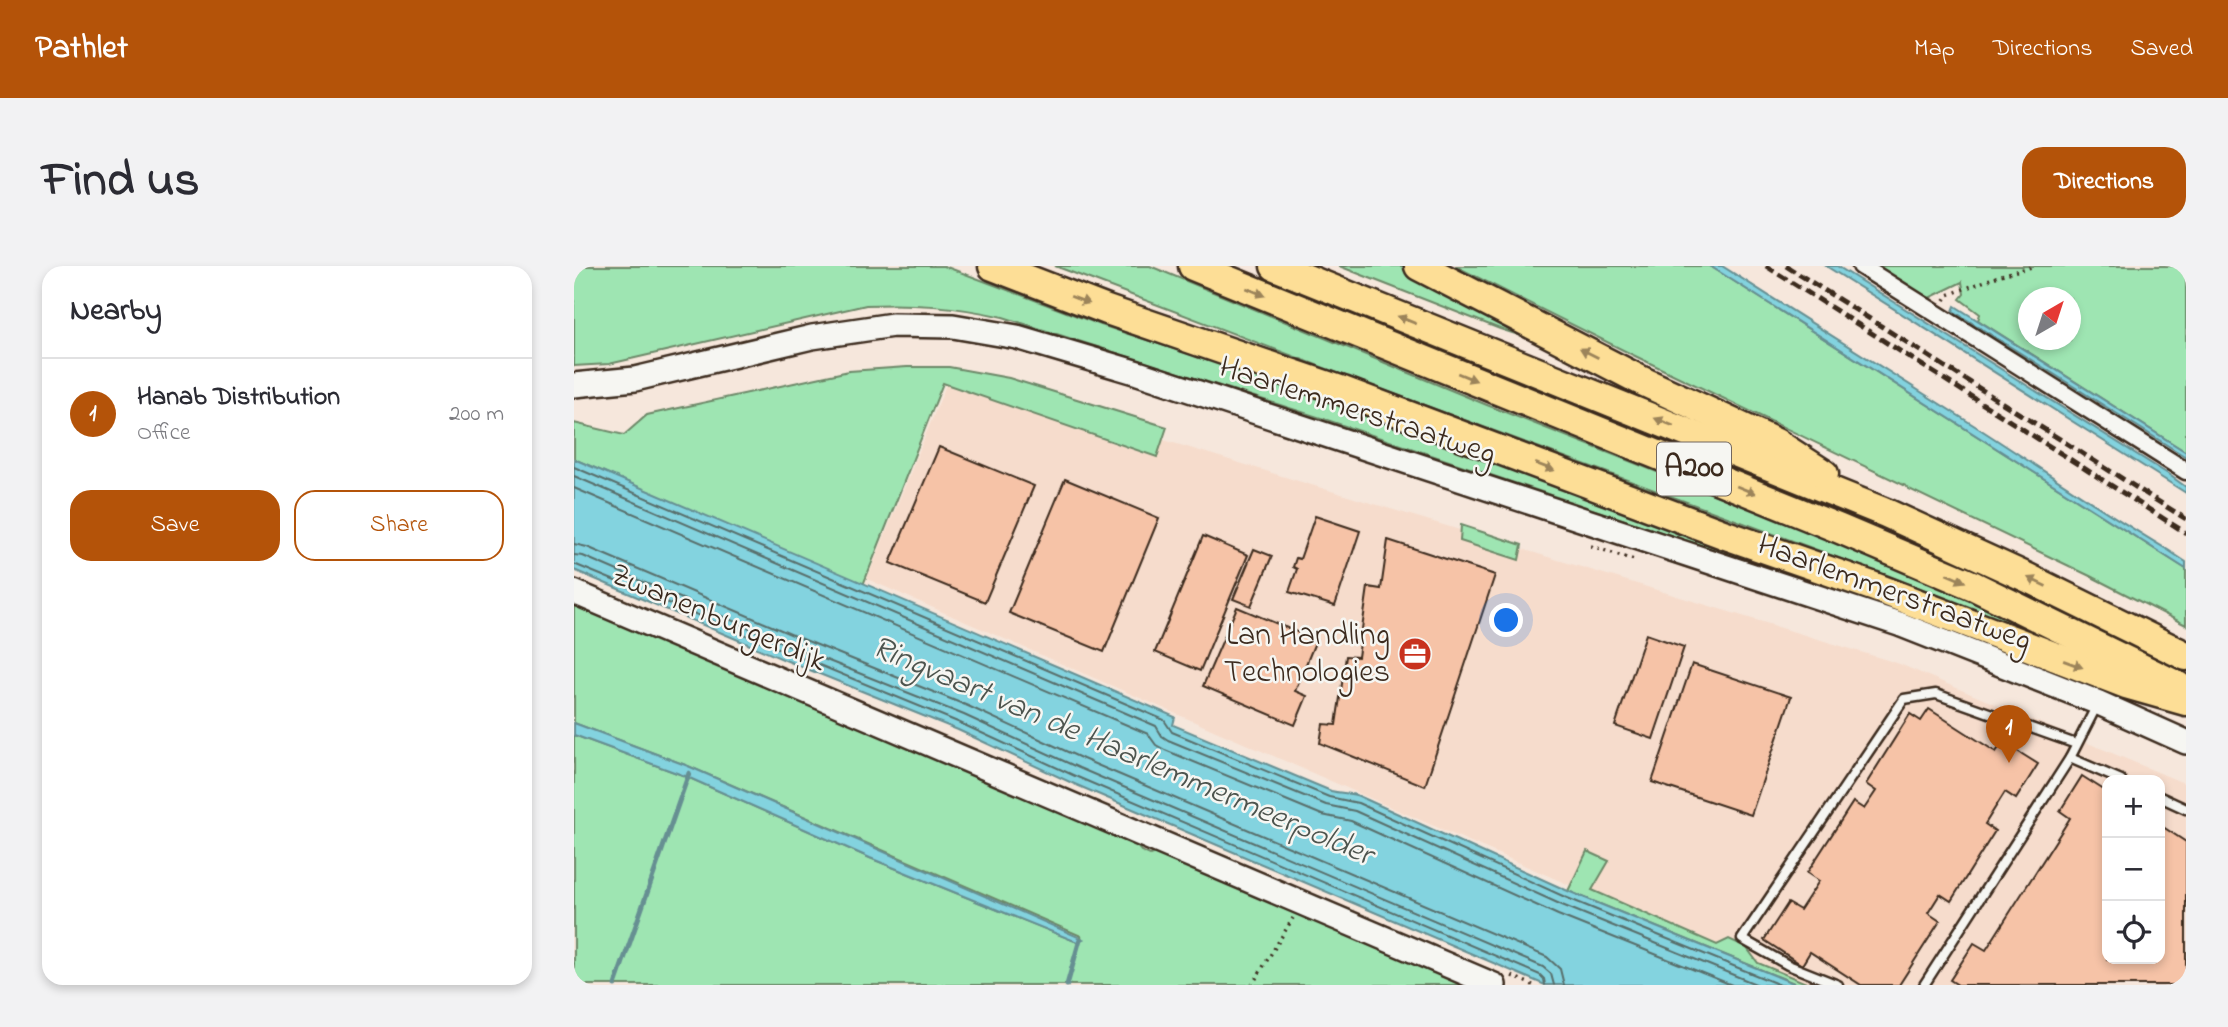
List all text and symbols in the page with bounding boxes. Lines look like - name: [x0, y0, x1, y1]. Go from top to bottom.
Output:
- text: Pathlet: [35, 25, 128, 73]
- text: Map: [1914, 32, 1955, 67]
- text: Directions: [1993, 32, 2092, 67]
- text: Saved: [2130, 32, 2193, 67]
- text: Find us: [42, 146, 199, 218]
- button: Directions: [2022, 147, 2186, 218]
- one-way arrow: [1246, 286, 1267, 297]
- north arrow: [2018, 287, 2081, 350]
- text: Nearby: [70, 290, 162, 334]
- one-way arrow: [1069, 294, 1090, 305]
- one-way arrow: [1396, 314, 1417, 325]
- street label: Haarlemmerstraatweg: [1212, 345, 1502, 479]
- one-way arrow: [1578, 348, 1598, 360]
- one-way arrow: [1457, 372, 1478, 383]
- text: Hanab Distribution: [137, 379, 340, 417]
- text: 1: [89, 398, 97, 431]
- text: 200 m: [449, 398, 504, 431]
- text: Office: [137, 417, 190, 450]
- one-way arrow: [1653, 417, 1674, 428]
- road number: A200: [1657, 442, 1731, 496]
- one-way arrow: [1534, 462, 1555, 473]
- one-way arrow: [1736, 485, 1757, 496]
- button: Save: [70, 490, 280, 561]
- button: Share: [294, 490, 504, 561]
- street label: Haarlemmerstraatweg: [1750, 523, 2038, 665]
- street label: Zwanenburgerdijk: [603, 552, 834, 686]
- one-way arrow: [1945, 573, 1966, 584]
- one-way arrow: [2027, 577, 2047, 588]
- your location: [1489, 603, 1523, 637]
- place label: Lan Handling Technologies: [1224, 613, 1390, 697]
- water label: Ringvaart van de Haarlemmermeerpolder: [864, 624, 1383, 882]
- office icon: Lan Handling Technologies: [1396, 635, 1434, 673]
- one-way arrow: [2063, 659, 2084, 670]
- pin: 1: [1986, 705, 2032, 763]
- map controls: [2102, 775, 2165, 964]
- button: +: [2102, 775, 2165, 838]
- button: −: [2102, 838, 2165, 901]
- button: locate: [2102, 901, 2165, 964]

